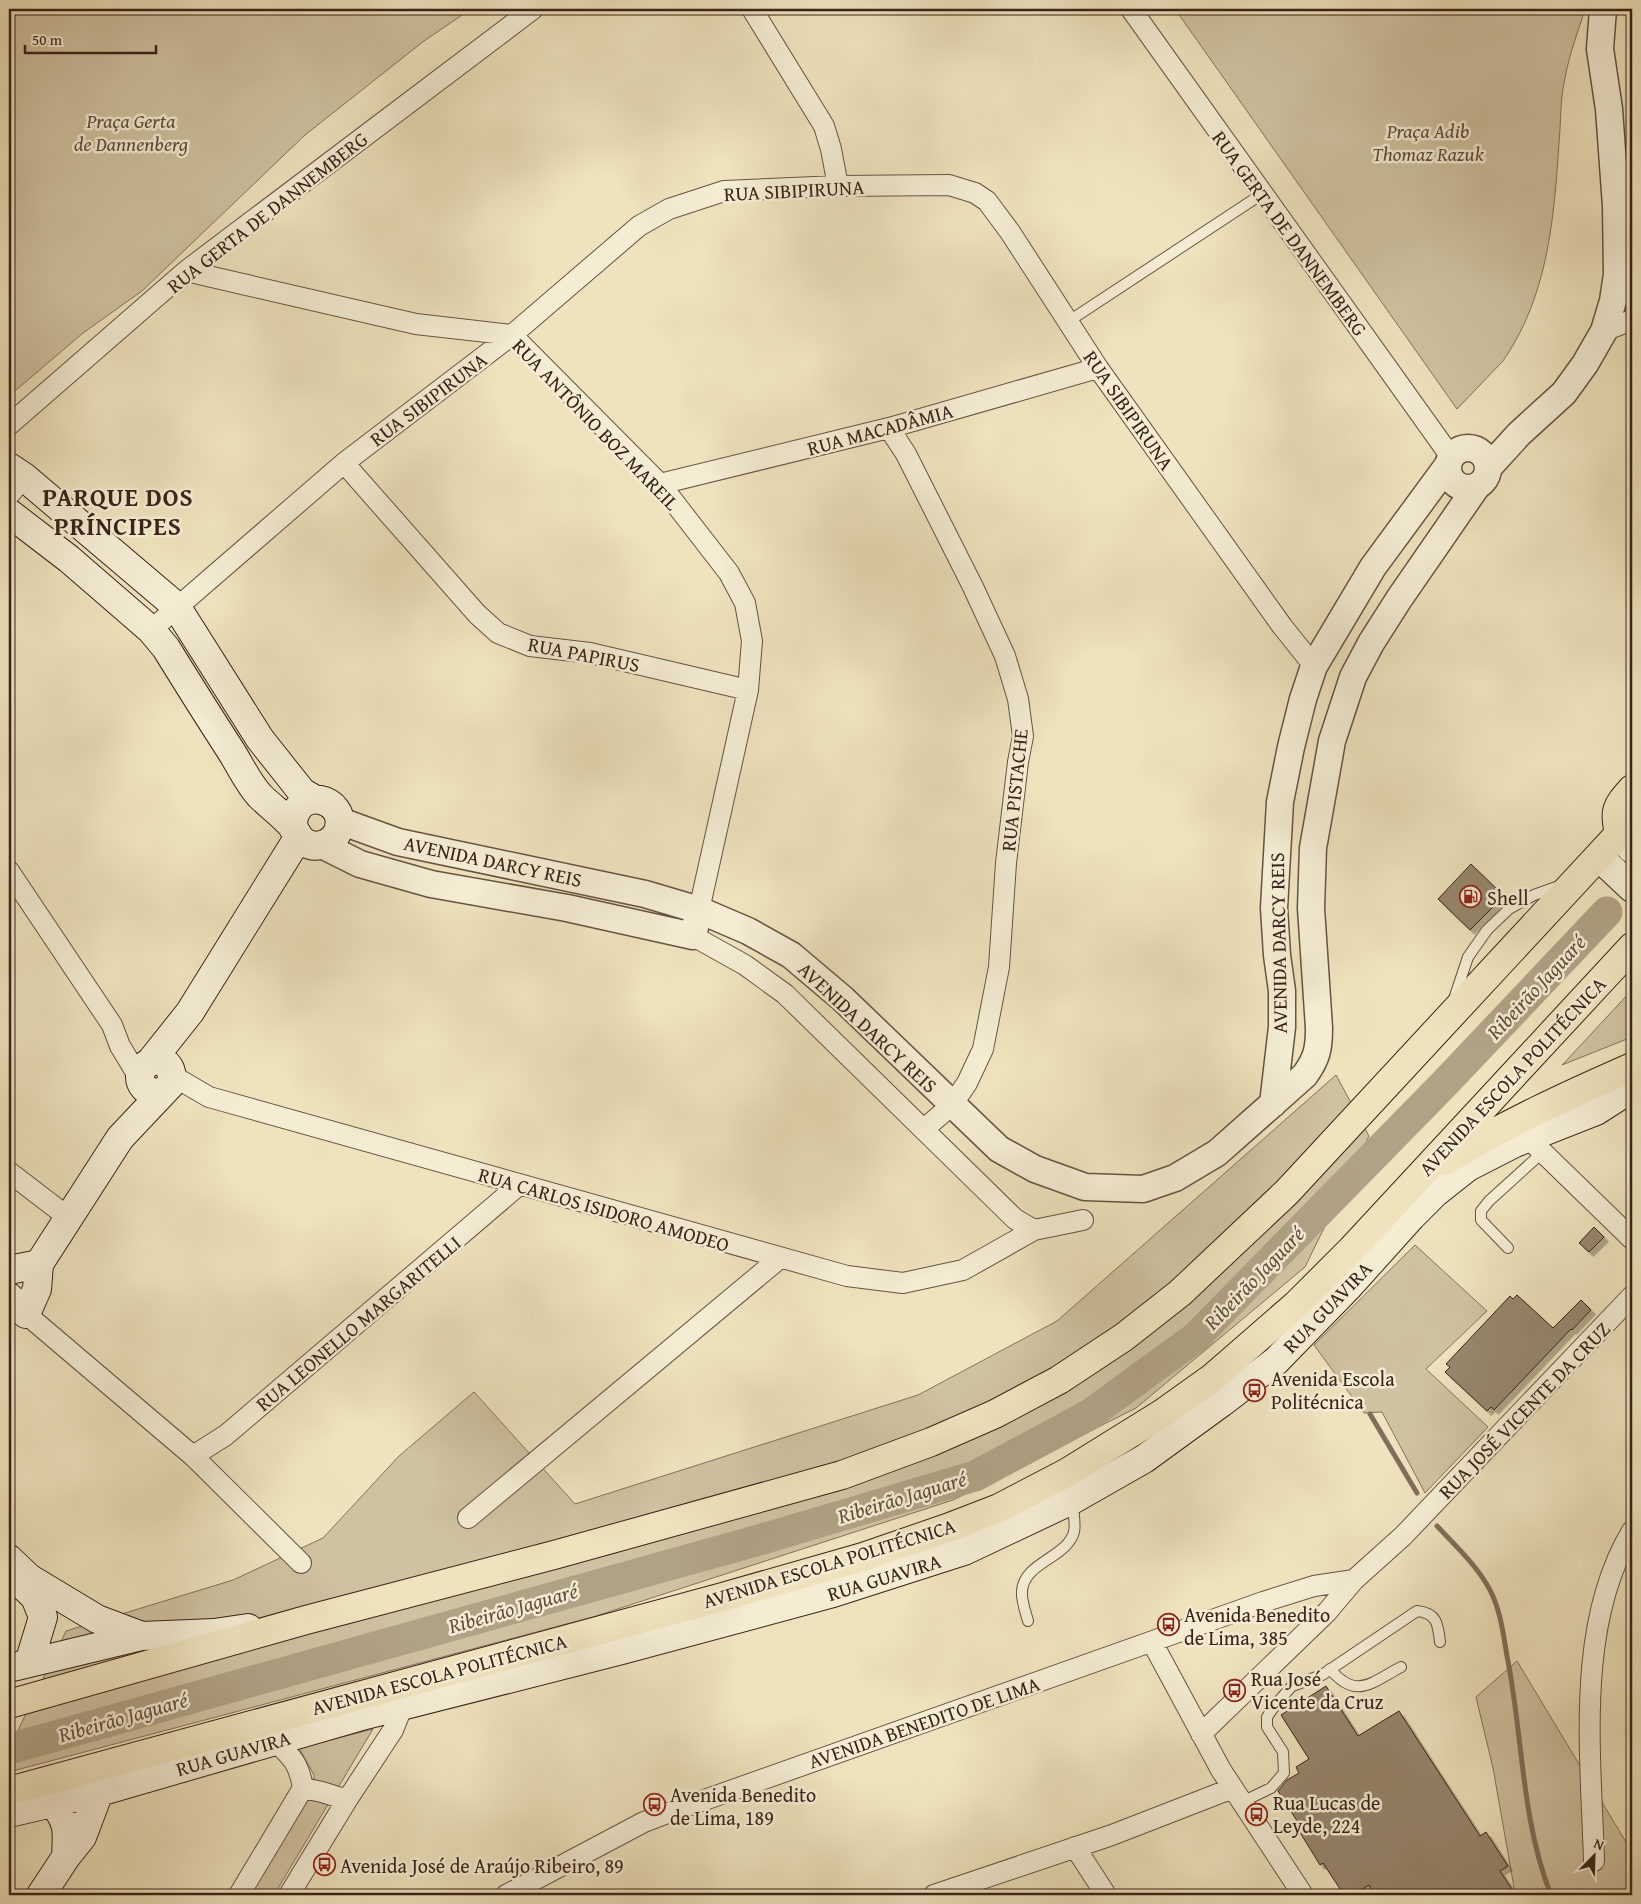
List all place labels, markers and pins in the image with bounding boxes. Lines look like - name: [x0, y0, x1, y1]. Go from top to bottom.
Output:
- place label: Shell: [1487, 883, 1529, 912]
- fuel station icon: Shell: [1459, 885, 1483, 909]
- place label: Avenida Escola Politécnica: [1271, 1364, 1395, 1416]
- bus stop icon: Avenida Escola Politécnica: [1243, 1378, 1267, 1402]
- place label: Avenida Benedito de Lima, 385: [1184, 1600, 1330, 1652]
- bus stop icon: Avenida Benedito de Lima, 385: [1156, 1613, 1180, 1637]
- place label: Rua José Vicente da Cruz: [1251, 1664, 1384, 1716]
- bus stop icon: Rua José Vicente da Cruz: [1223, 1678, 1247, 1702]
- place label: Avenida Benedito de Lima, 189: [670, 1780, 816, 1832]
- place label: Rua Lucas de Leyde, 224: [1273, 1788, 1380, 1840]
- bus stop icon: Avenida Benedito de Lima, 189: [642, 1793, 666, 1817]
- bus stop icon: Rua Lucas de Leyde, 224: [1245, 1802, 1269, 1826]
- place label: Avenida José de Araújo Ribeiro, 89: [340, 1851, 624, 1880]
- bus stop icon: Avenida José de Araújo Ribeiro, 89: [312, 1853, 336, 1877]

